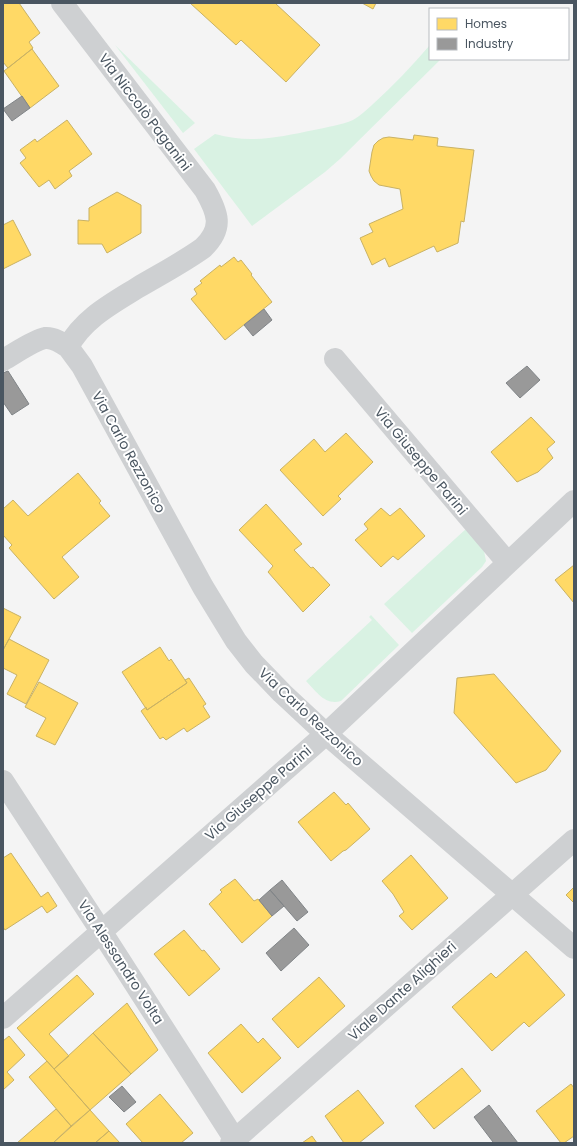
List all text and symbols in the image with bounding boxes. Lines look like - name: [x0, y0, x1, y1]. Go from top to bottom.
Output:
- legend: [429, 8, 569, 60]
- text: Homes: [465, 15, 507, 32]
- text: Industry: [465, 35, 514, 52]
- street label: Via Niccolò Paganini: [94, 49, 196, 175]
- street label: Via Carlo Rezzonico: [87, 387, 171, 517]
- street label: Via Giuseppe Parini: [370, 403, 472, 519]
- street label: Via Carlo Rezzonico: [254, 663, 368, 771]
- street label: Via Giuseppe Parini: [200, 741, 316, 845]
- street label: Via Alessandro Volta: [73, 896, 169, 1028]
- street label: Viale Dante Alighieri: [343, 937, 461, 1045]

